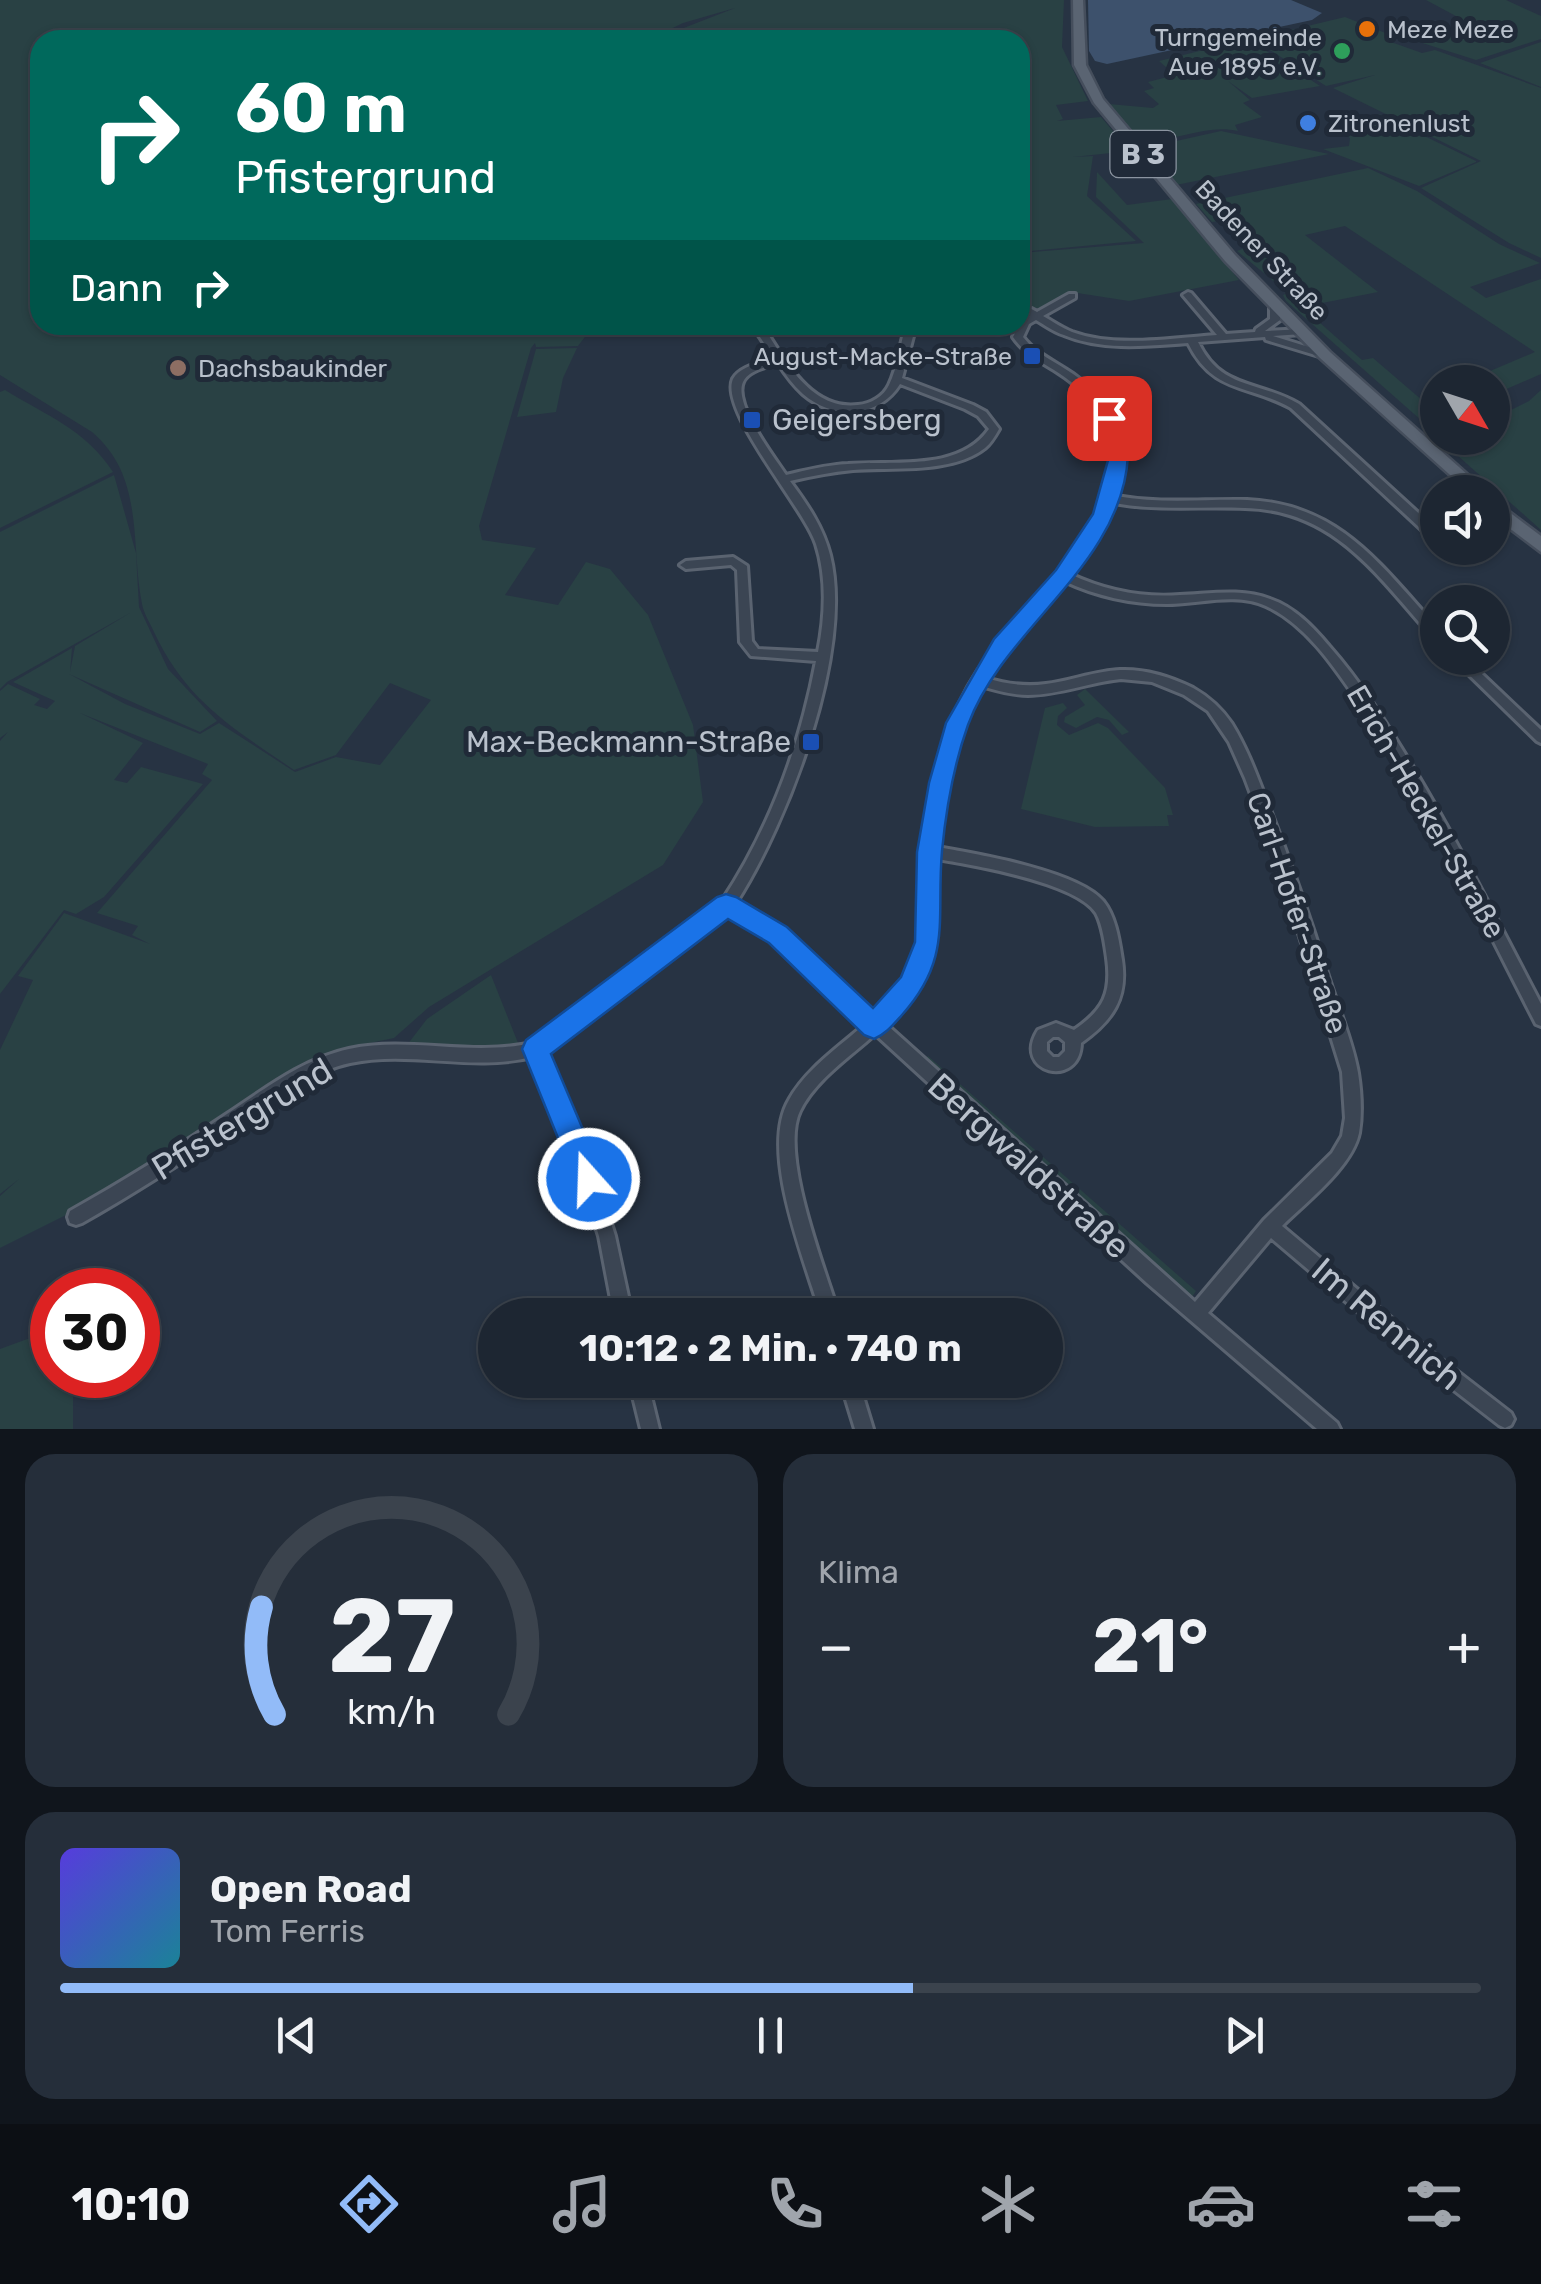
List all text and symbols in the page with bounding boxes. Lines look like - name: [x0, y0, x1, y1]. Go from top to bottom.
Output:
- place label: Meze Meze: [1387, 15, 1514, 44]
- marker: Meze Meze: [1356, 18, 1378, 40]
- place label: Turngemeinde Aue 1895 e.V.: [1155, 23, 1322, 81]
- marker: Turngemeinde Aue 1895 e.V.: [1331, 40, 1353, 62]
- text: 60 m: [235, 67, 407, 150]
- icon: right: [70, 70, 200, 200]
- place label: Zitronenlust: [1328, 109, 1471, 138]
- marker: Zitronenlust: [1297, 112, 1319, 134]
- road number: B 3: [1110, 131, 1176, 177]
- text: Pfistergrund: [235, 151, 496, 204]
- street label: Badener Straße: [1189, 174, 1334, 326]
- icon: right: [183, 260, 238, 315]
- text: Dann: [70, 265, 163, 311]
- place label: August-Macke-Straße: [754, 342, 1012, 371]
- marker: August-Macke-Straße: [1021, 345, 1043, 367]
- place label: Dachsbaukinder: [198, 354, 388, 383]
- marker: Dachsbaukinder: [167, 357, 189, 379]
- north arrow: [1420, 365, 1510, 455]
- map controls: [1420, 365, 1510, 675]
- pin: [1067, 376, 1152, 461]
- icon: arrive: [1082, 391, 1137, 446]
- place label: Geigersberg: [772, 402, 942, 438]
- marker: Geigersberg: [741, 409, 763, 431]
- button: sound: [1420, 475, 1510, 565]
- button: search: [1420, 585, 1510, 675]
- street label: Erich-Heckel-Straße: [1339, 679, 1513, 945]
- place label: Max-Beckmann-Straße: [466, 724, 791, 760]
- marker: Max-Beckmann-Straße: [800, 731, 822, 753]
- street label: Carl-Hofer-Straße: [1239, 788, 1355, 1038]
- street label: Pfistergrund: [144, 1049, 340, 1189]
- street label: Bergwaldstraße: [919, 1064, 1139, 1268]
- position arrow: [537, 1127, 641, 1231]
- street label: Im Rennich: [1303, 1249, 1471, 1399]
- speed limit sign: 30: [30, 1268, 160, 1398]
- text: 10:12 · 2 Min. · 740 m: [579, 1325, 962, 1371]
- text: Klima: [818, 1553, 899, 1591]
- text: 27: [328, 1575, 455, 1698]
- text: 21°: [1092, 1602, 1209, 1691]
- text: −: [818, 1614, 854, 1679]
- text: +: [1447, 1614, 1481, 1679]
- text: km/h: [347, 1691, 436, 1733]
- text: Open Road: [210, 1866, 412, 1912]
- text: Tom Ferris: [210, 1912, 365, 1950]
- icon: previous: [269, 2008, 324, 2063]
- icon: pause: [743, 2008, 798, 2063]
- icon: next: [1217, 2008, 1272, 2063]
- icon: directions: [334, 2169, 404, 2239]
- icon: music: [547, 2169, 617, 2239]
- icon: phone: [760, 2169, 830, 2239]
- icon: climate: [973, 2169, 1043, 2239]
- icon: car: [1186, 2169, 1256, 2239]
- icon: filters: [1399, 2169, 1469, 2239]
- text: 10:10: [72, 2178, 191, 2231]

